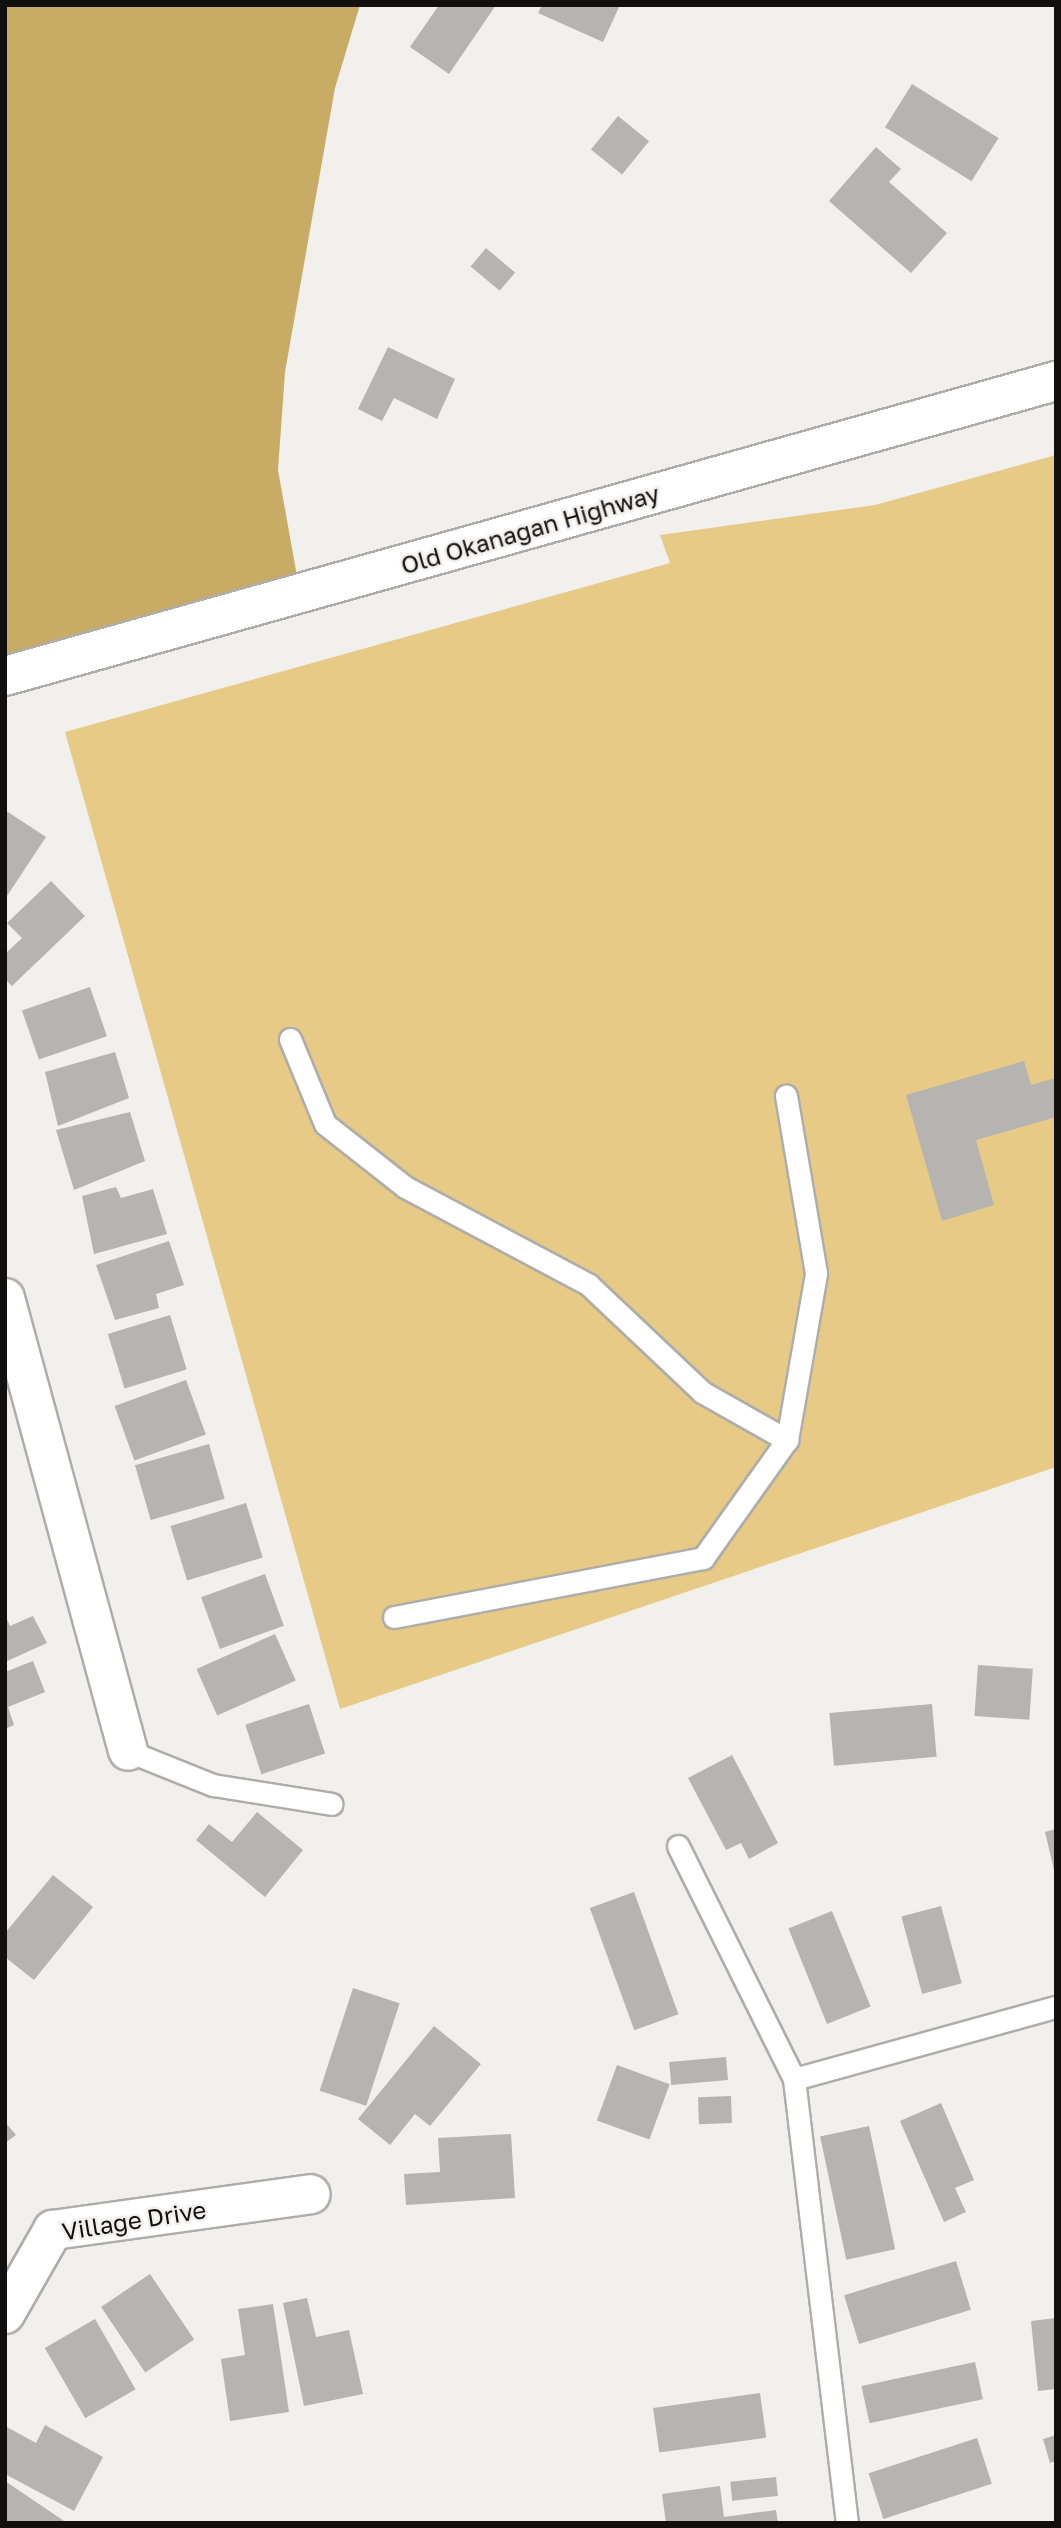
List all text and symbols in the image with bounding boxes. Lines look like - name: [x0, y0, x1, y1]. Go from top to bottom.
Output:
- street label: Old Okanagan Highway: [397, 478, 663, 580]
- street label: Village Drive: [60, 2194, 208, 2246]

